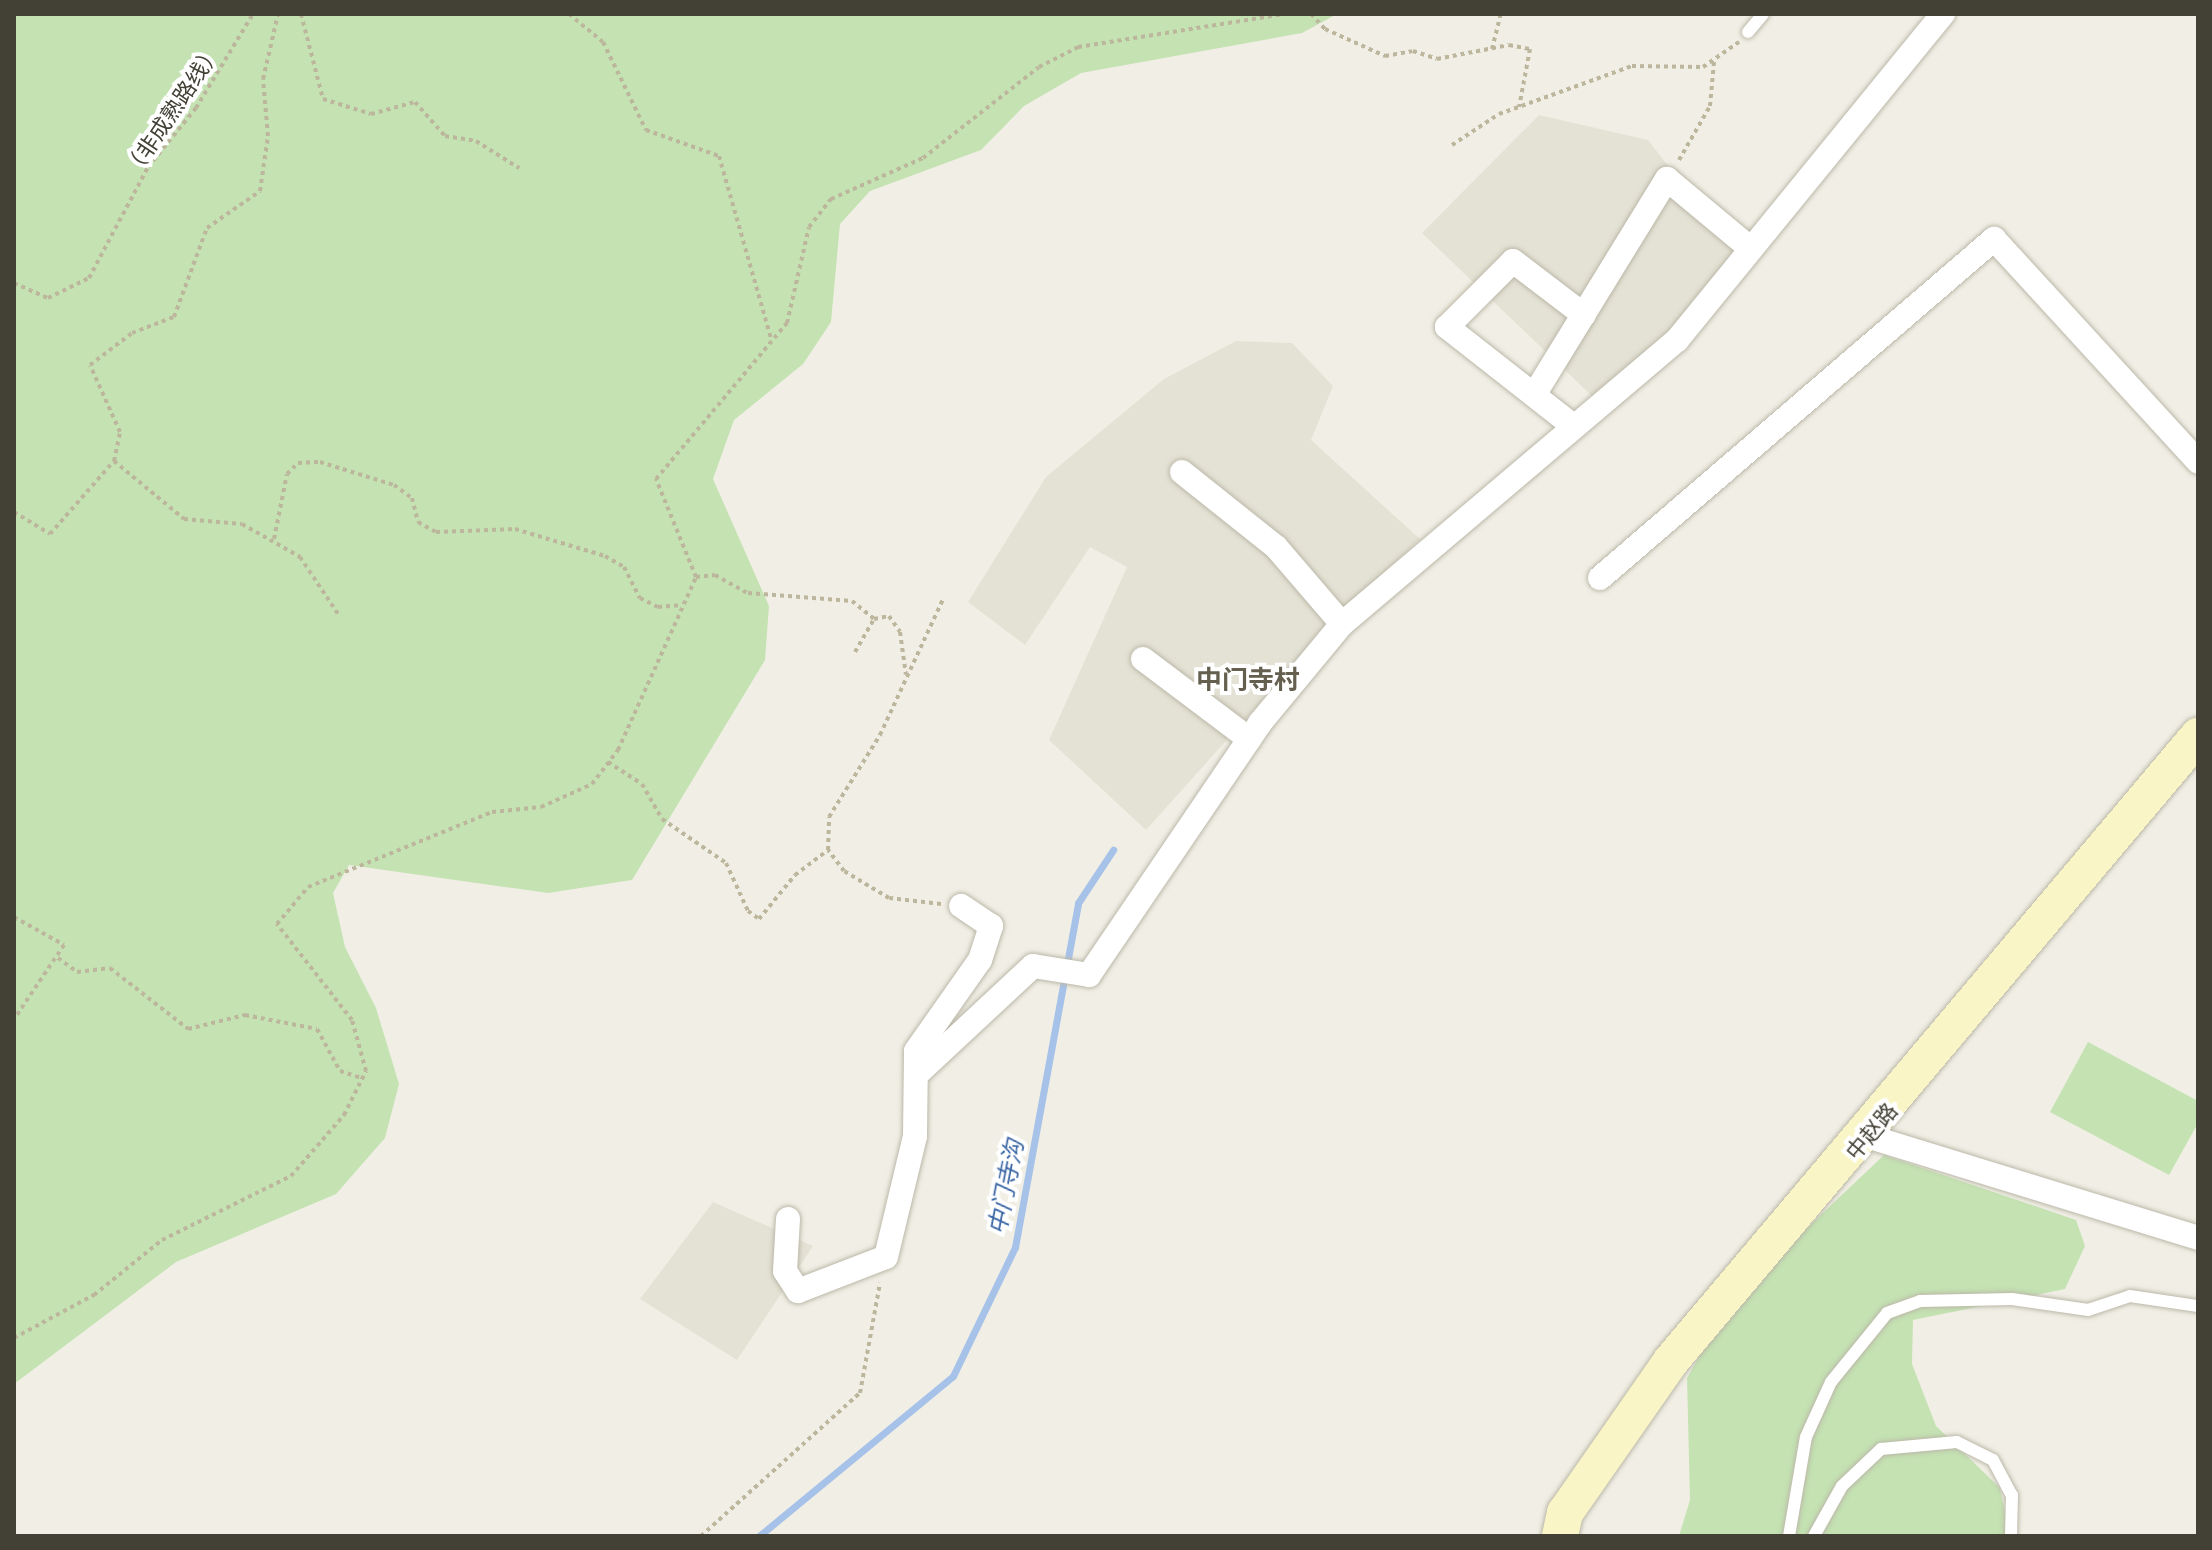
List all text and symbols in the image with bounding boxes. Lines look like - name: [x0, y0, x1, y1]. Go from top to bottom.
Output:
- street label: （非成熟路线）: [118, 39, 226, 181]
- district label: 中门寺村: [1196, 664, 1300, 696]
- street label: 中赵路: [1840, 1097, 1902, 1165]
- water label: 中门寺沟: [982, 1137, 1028, 1237]

